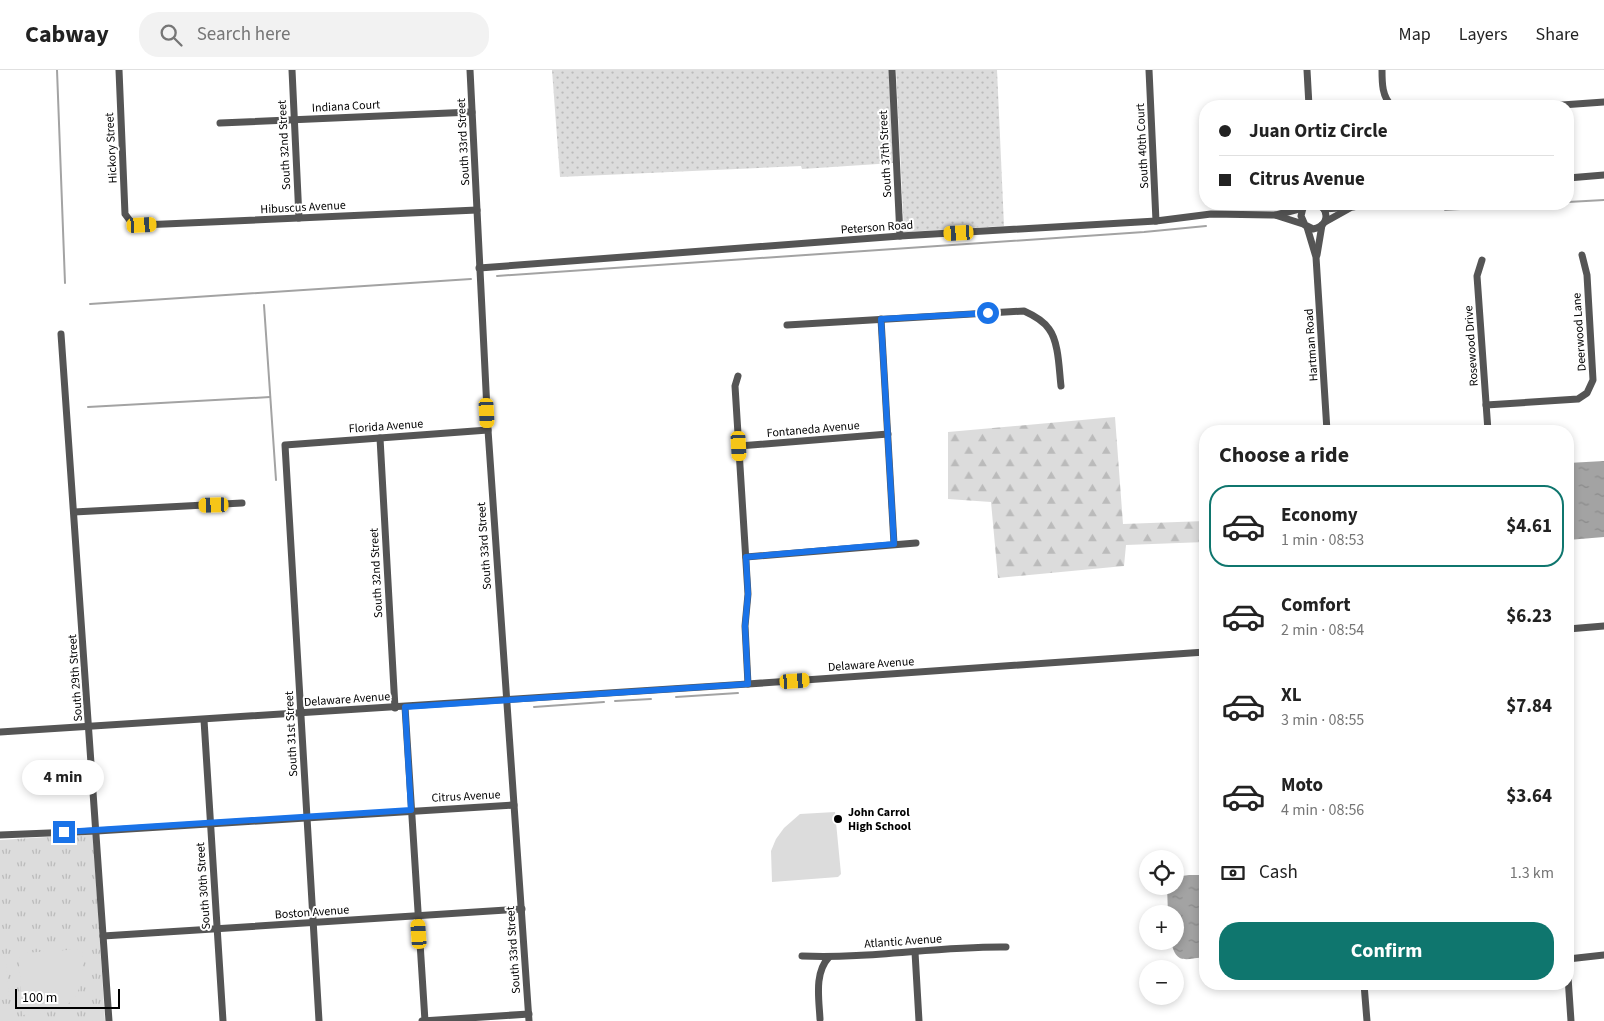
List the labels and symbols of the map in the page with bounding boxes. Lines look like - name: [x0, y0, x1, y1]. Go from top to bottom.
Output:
- street label: Indiana Court: [311, 96, 381, 117]
- street label: South 33rd Street: [453, 98, 474, 186]
- street label: South 32nd Street: [274, 100, 295, 190]
- street label: South 40th Court: [1132, 103, 1153, 189]
- street label: South 37th Street: [875, 110, 896, 198]
- street label: Hickory Street: [101, 112, 122, 184]
- street label: Hibuscus Avenue: [260, 197, 346, 218]
- street label: Peterson Road: [840, 216, 914, 239]
- car: [126, 217, 157, 233]
- car: [943, 225, 974, 241]
- street label: Deerwood Lane: [1568, 292, 1591, 372]
- route start: [977, 302, 999, 324]
- street label: Rosewood Drive: [1460, 305, 1483, 387]
- street label: Hartman Road: [1300, 308, 1323, 382]
- car: [478, 398, 495, 428]
- street label: Florida Avenue: [348, 415, 424, 438]
- street label: Fontaneda Avenue: [766, 417, 860, 442]
- car: [730, 431, 747, 461]
- car: [198, 497, 229, 513]
- street label: South 33rd Street: [473, 502, 496, 590]
- street label: South 32nd Street: [366, 528, 387, 618]
- street label: South 29th Street: [64, 634, 87, 722]
- street label: Delaware Avenue: [827, 653, 915, 676]
- car: [779, 672, 810, 690]
- street label: Delaware Avenue: [303, 688, 391, 711]
- street label: South 31st Street: [281, 691, 302, 777]
- callout: 4 min: [23, 760, 105, 794]
- street label: Citrus Avenue: [431, 786, 501, 807]
- place label: John Carrol High School: [848, 804, 912, 835]
- marker: John Carrol High School: [832, 813, 844, 825]
- route end: [53, 821, 75, 843]
- street label: South 30th Street: [192, 842, 215, 930]
- street label: Boston Avenue: [274, 901, 350, 924]
- street label: South 33rd Street: [502, 906, 525, 994]
- car: [410, 919, 427, 949]
- street label: Atlantic Avenue: [864, 930, 943, 953]
- scale bar: [15, 986, 120, 1009]

